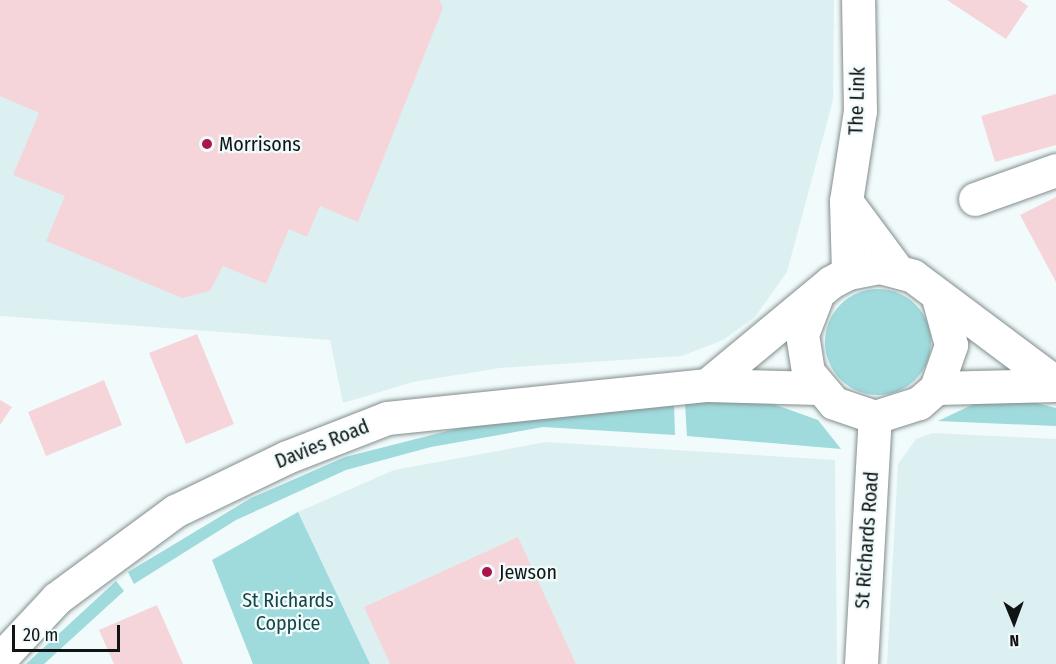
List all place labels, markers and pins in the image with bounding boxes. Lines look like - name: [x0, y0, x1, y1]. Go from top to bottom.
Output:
- place label: Morrisons: [219, 132, 301, 156]
- marker: Morrisons: [200, 137, 214, 151]
- place label: Jewson: [499, 560, 557, 584]
- marker: Jewson: [480, 565, 494, 579]

